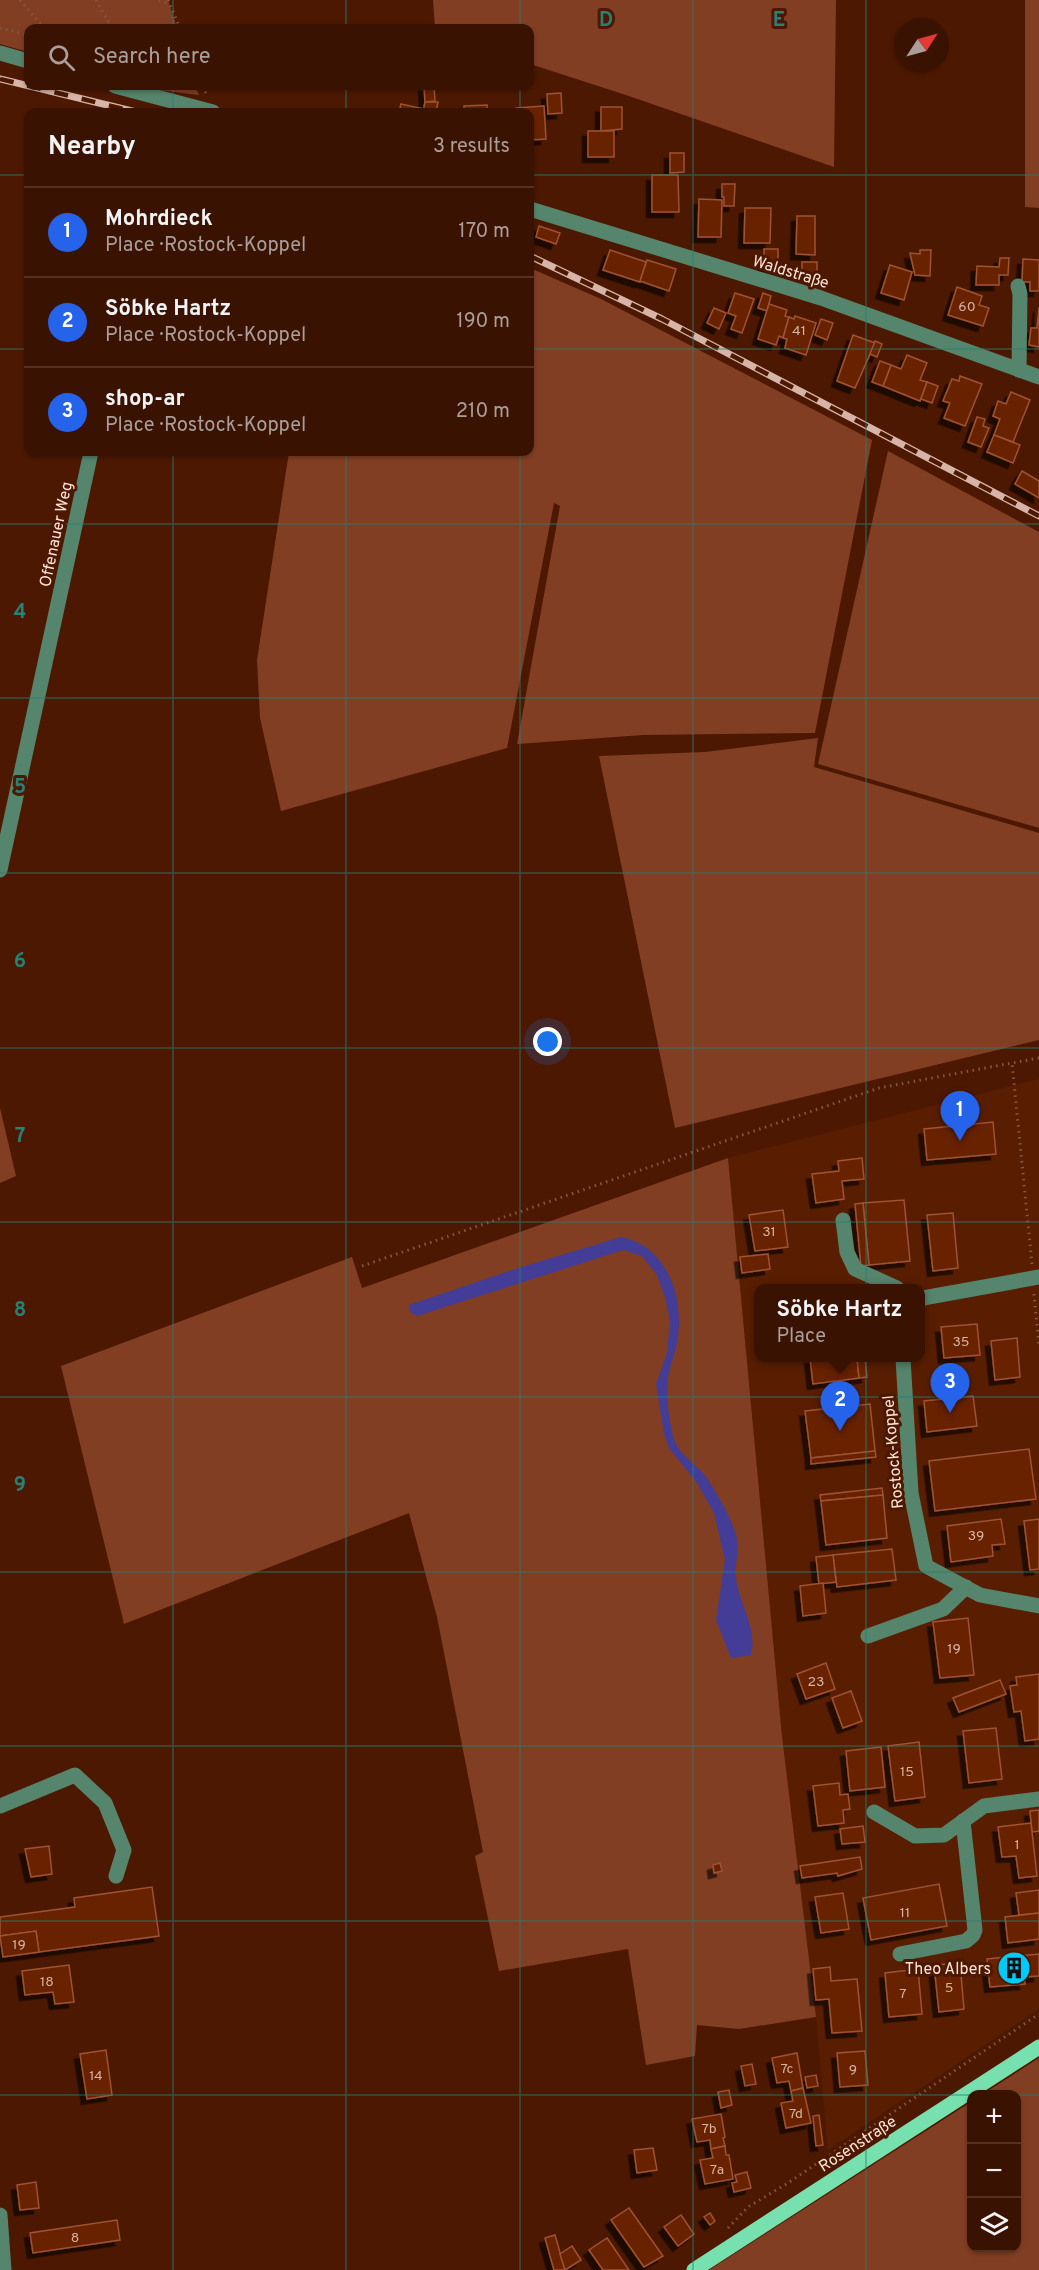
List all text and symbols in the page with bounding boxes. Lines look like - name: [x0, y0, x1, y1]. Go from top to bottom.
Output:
- text: D: [599, 8, 613, 34]
- text: E: [773, 8, 785, 34]
- north arrow: [895, 18, 949, 72]
- search box: [24, 24, 534, 90]
- icon: search: [45, 41, 78, 74]
- text: Search here: [93, 44, 211, 71]
- text: Nearby: [48, 131, 136, 164]
- text: 3 results: [433, 134, 510, 160]
- text: Mohrdieck: [105, 206, 213, 233]
- text: 1: [64, 219, 72, 245]
- text: 170 m: [458, 219, 510, 245]
- text: Place · Rostock-Koppel: [105, 233, 306, 259]
- street label: Waldstraße: [750, 252, 831, 294]
- text: Söbke Hartz: [105, 296, 231, 323]
- house number: 60: [958, 299, 976, 316]
- text: 2: [61, 309, 74, 335]
- text: 190 m: [456, 309, 510, 335]
- text: Place · Rostock-Koppel: [105, 323, 306, 349]
- house number: 41: [792, 323, 806, 340]
- text: shop-ar: [105, 386, 185, 413]
- text: 3: [62, 399, 74, 425]
- text: 210 m: [456, 399, 510, 425]
- text: Place · Rostock-Koppel: [105, 413, 306, 439]
- street label: Offenauer Weg: [36, 480, 78, 589]
- text: 4: [14, 600, 26, 626]
- text: 5: [14, 775, 26, 801]
- text: 6: [14, 949, 26, 975]
- your location: [533, 1027, 562, 1056]
- pin: 1: [940, 1092, 980, 1141]
- text: 7: [15, 1124, 25, 1150]
- house number: 31: [762, 1224, 776, 1241]
- popup: [754, 1284, 925, 1362]
- text: Söbke Hartz: [776, 1297, 903, 1324]
- text: 8: [14, 1298, 26, 1324]
- text: Place: [776, 1324, 826, 1350]
- house number: 35: [952, 1334, 970, 1351]
- pin: 3: [930, 1364, 970, 1413]
- pin: 2: [820, 1382, 860, 1431]
- street label: Rostock-Koppel: [879, 1394, 909, 1509]
- text: 9: [14, 1473, 26, 1499]
- house number: 39: [968, 1528, 984, 1545]
- house number: 19: [947, 1641, 961, 1658]
- house number: 23: [808, 1674, 825, 1691]
- house number: 15: [900, 1764, 914, 1781]
- house number: 1: [1014, 1837, 1020, 1854]
- house number: 11: [900, 1905, 910, 1922]
- house number: 19: [12, 1937, 26, 1954]
- building icon: Theo Albers: [996, 1950, 1032, 1986]
- place label: Theo Albers: [905, 1960, 991, 1980]
- house number: 18: [40, 1974, 54, 1991]
- house number: 5: [945, 1980, 953, 1997]
- house number: 7: [899, 1986, 907, 2003]
- house number: 7c: [780, 2061, 794, 2078]
- house number: 9: [849, 2062, 857, 2079]
- house number: 14: [89, 2068, 103, 2085]
- map controls: [967, 2090, 1021, 2252]
- button: +: [967, 2090, 1021, 2144]
- house number: 7d: [789, 2106, 803, 2123]
- street label: Rosenstraße: [815, 2112, 901, 2177]
- house number: 7b: [701, 2121, 717, 2138]
- button: −: [967, 2144, 1021, 2198]
- house number: 7a: [710, 2162, 724, 2179]
- button: layers: [967, 2198, 1021, 2252]
- house number: 8: [71, 2230, 79, 2247]

